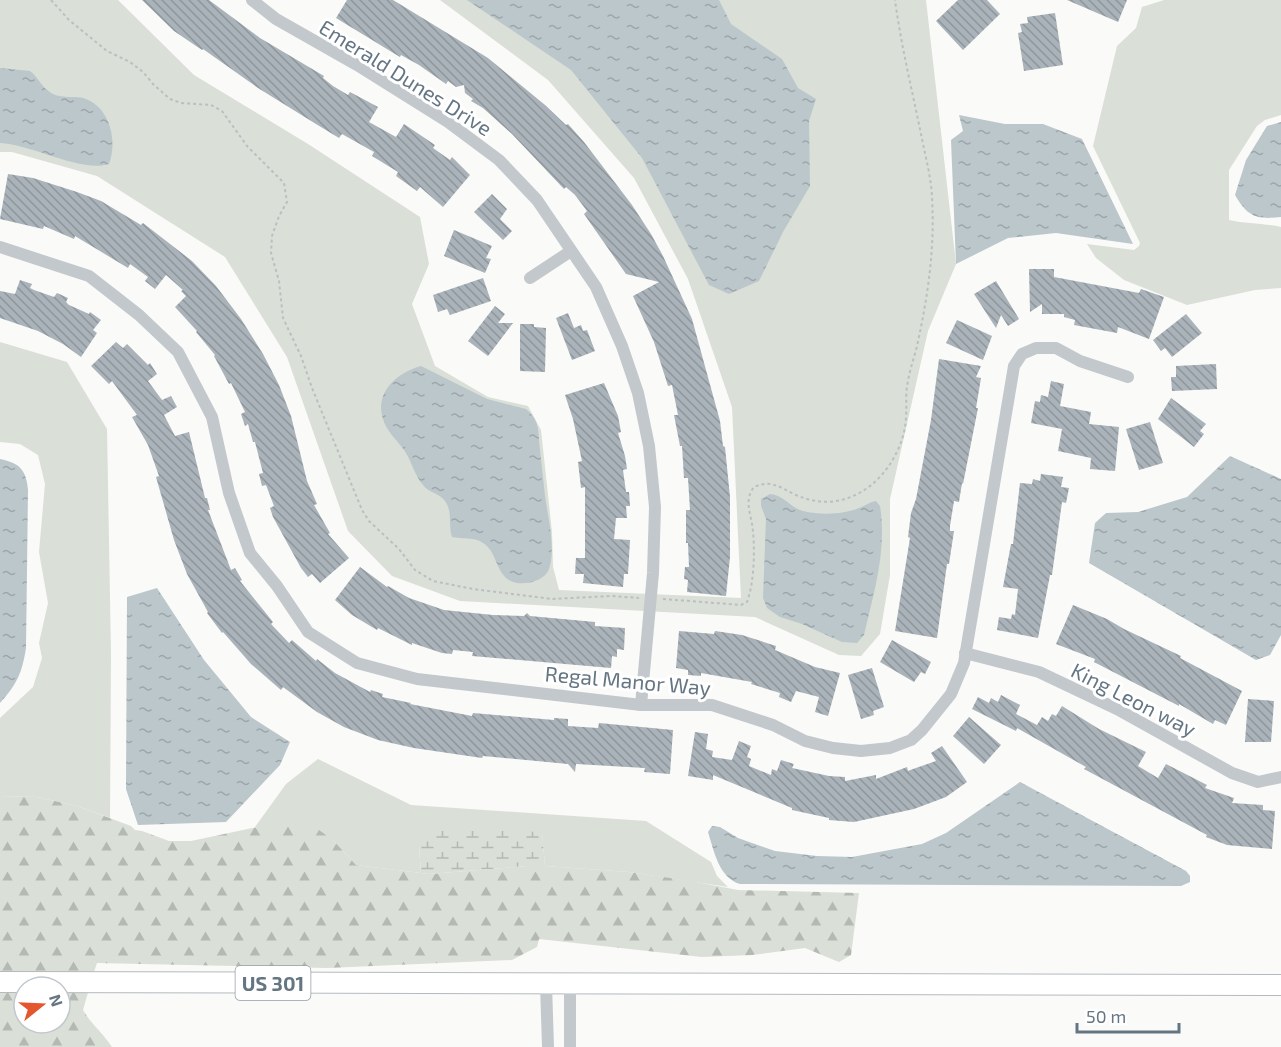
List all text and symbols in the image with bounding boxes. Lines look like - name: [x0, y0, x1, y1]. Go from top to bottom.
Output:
- street label: Emerald Dunes Drive: [315, 14, 497, 140]
- street label: King Leon way: [1068, 657, 1200, 741]
- street label: Regal Manor Way: [544, 660, 712, 700]
- road number: US 301: [236, 966, 310, 1000]
- north arrow: [12, 975, 72, 1035]
- text: N: [46, 992, 68, 1009]
- scale bar: [1077, 996, 1179, 1034]
- text: 50 m: [1086, 1005, 1126, 1027]

